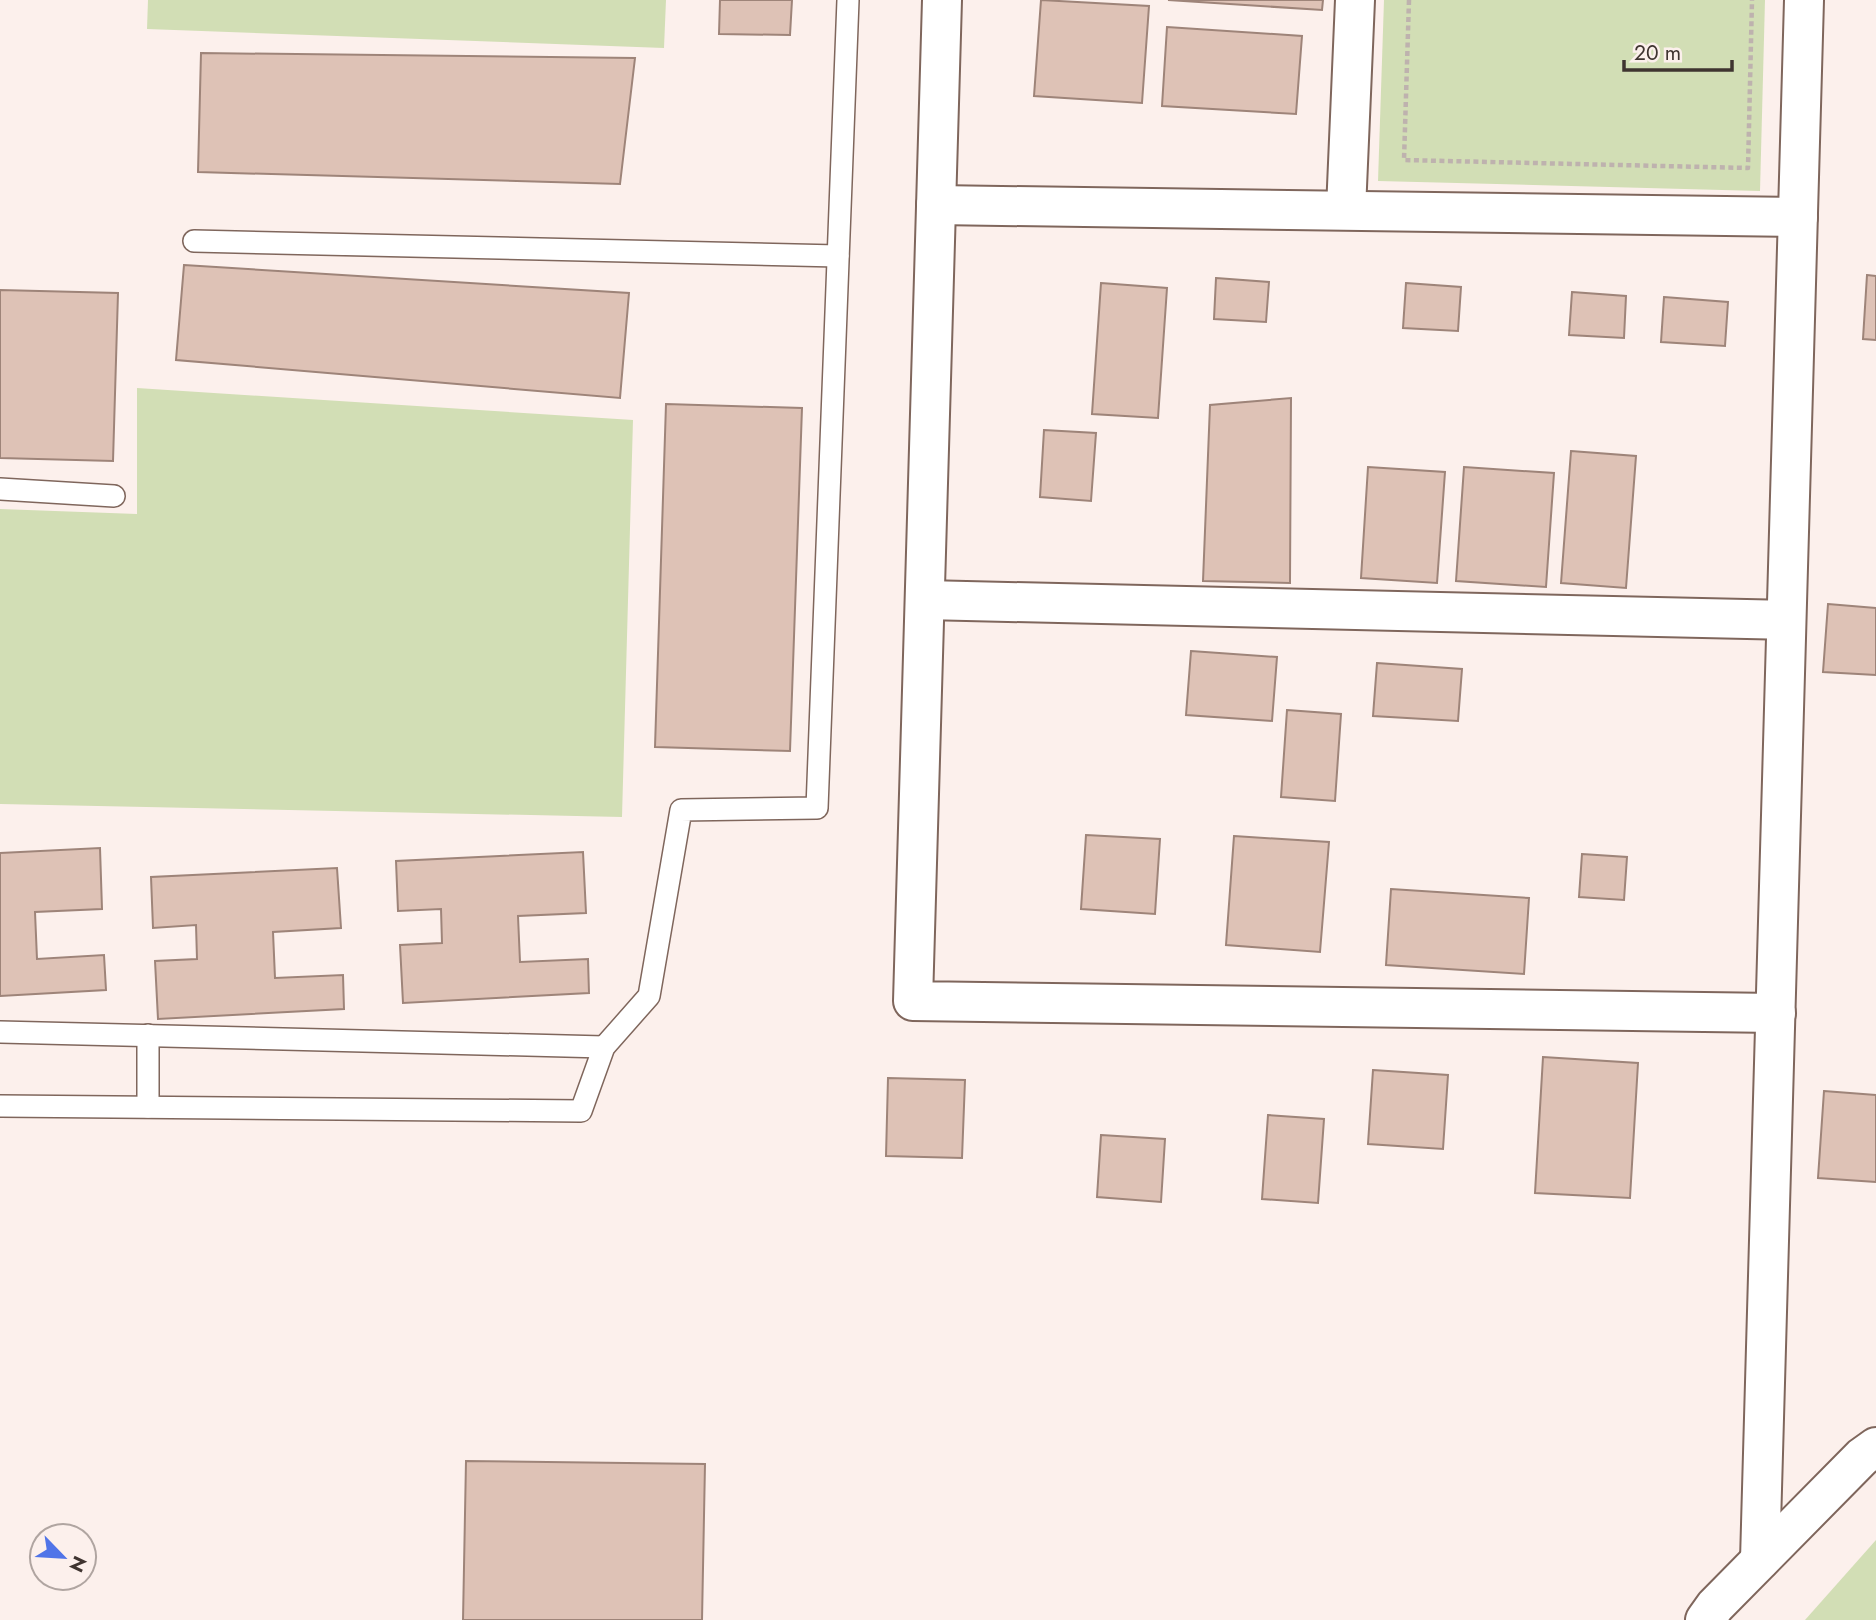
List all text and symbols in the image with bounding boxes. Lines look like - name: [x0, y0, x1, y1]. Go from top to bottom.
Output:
- scale bar: [1624, 28, 1732, 72]
- text: 20 m: [1634, 38, 1681, 68]
- north arrow: [28, 1522, 98, 1592]
- text: N: [63, 1551, 93, 1577]

